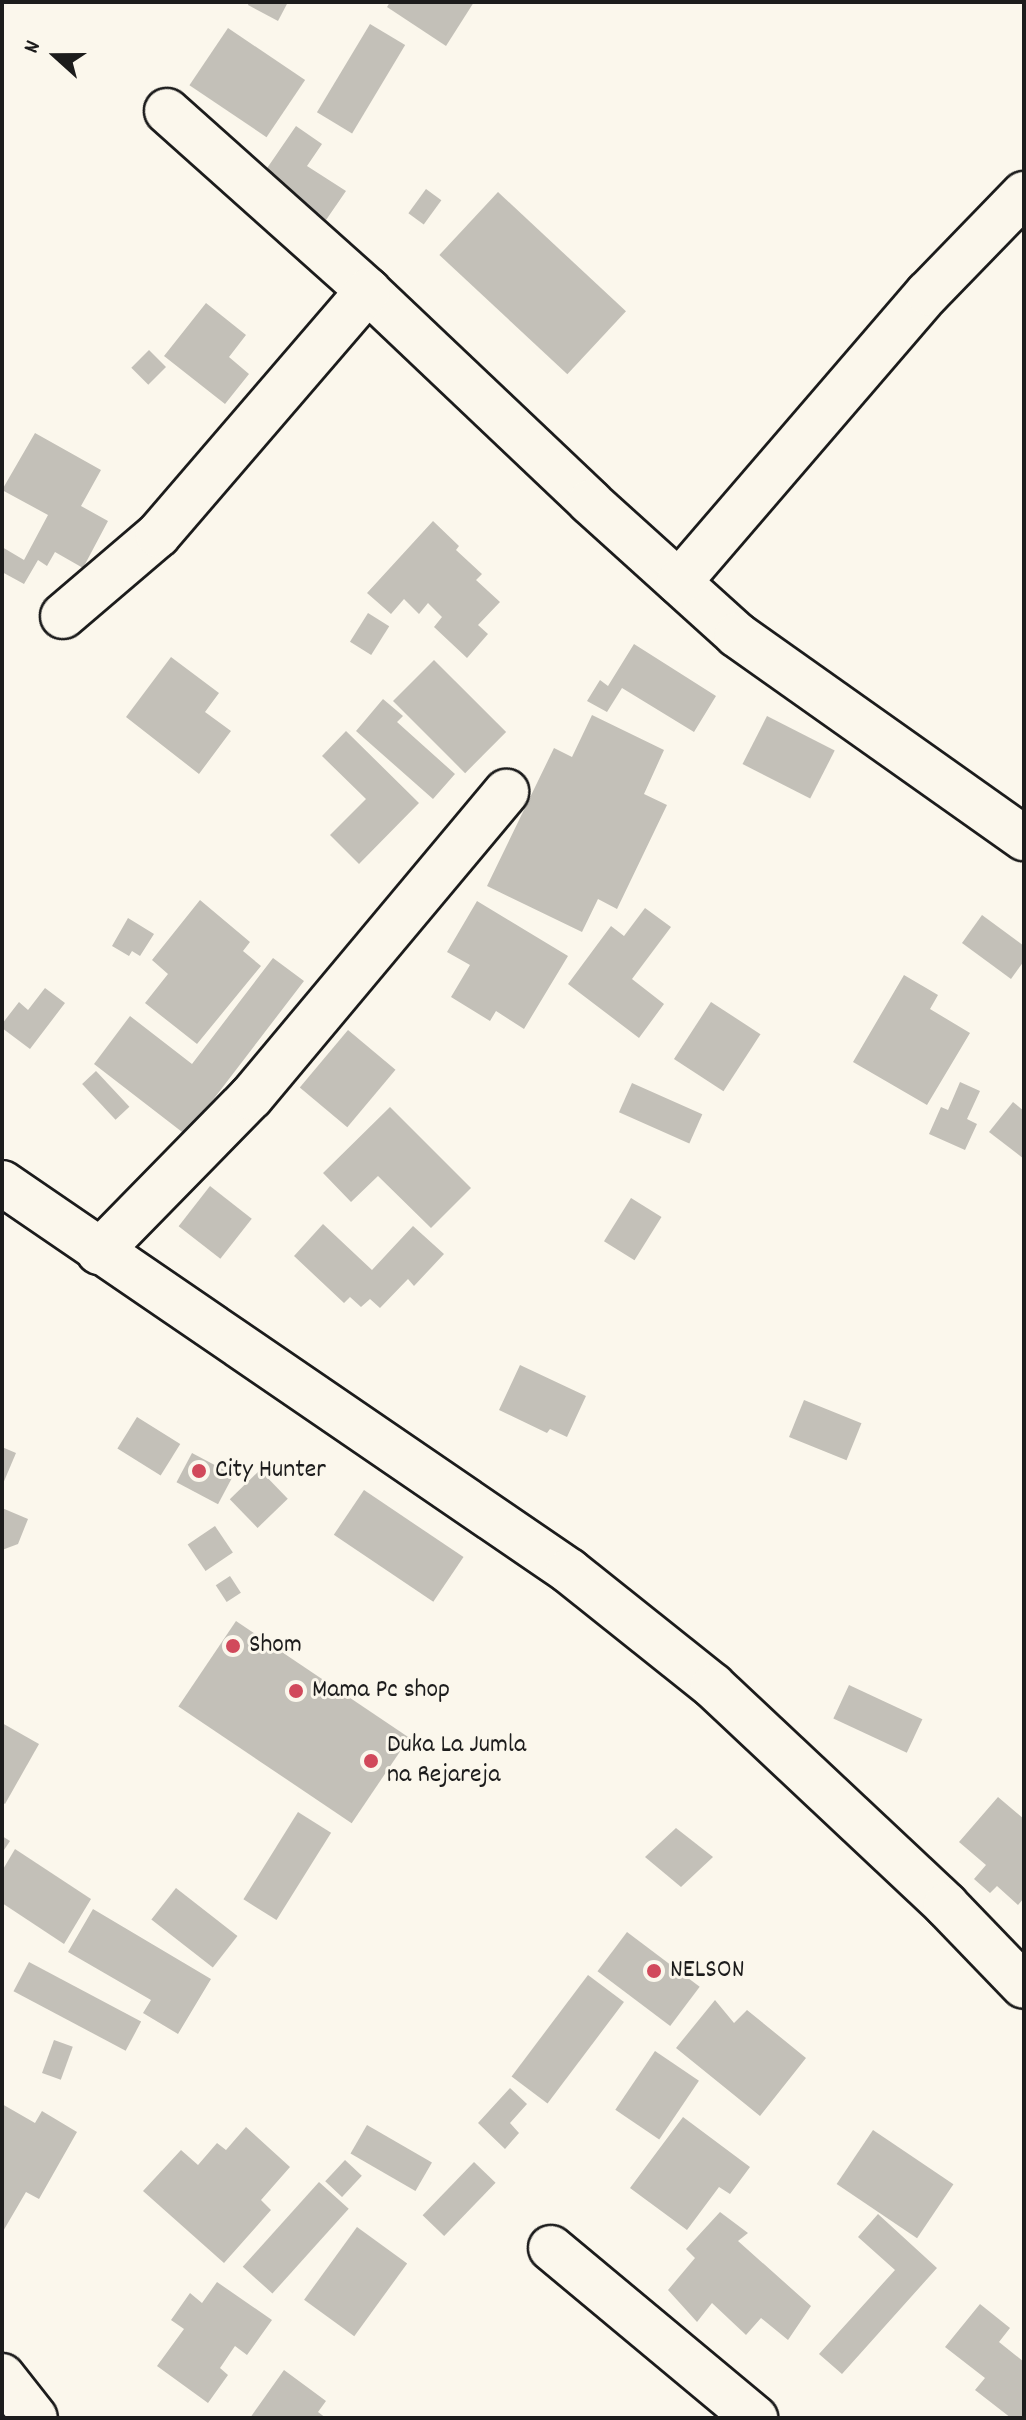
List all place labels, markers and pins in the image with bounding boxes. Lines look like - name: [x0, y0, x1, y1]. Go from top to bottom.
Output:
- place label: City Hunter: [215, 1455, 326, 1487]
- marker: City Hunter: [190, 1462, 208, 1480]
- place label: Shom: [249, 1630, 302, 1662]
- marker: Shom: [224, 1637, 242, 1655]
- place label: Mama Pc shop: [312, 1675, 450, 1707]
- marker: Mama Pc shop: [287, 1682, 305, 1700]
- place label: Duka La Jumla na Rejareja: [387, 1730, 526, 1792]
- marker: Duka La Jumla na Rejareja: [362, 1752, 380, 1770]
- place label: NELSON: [670, 1955, 745, 1987]
- marker: NELSON: [645, 1962, 663, 1980]

